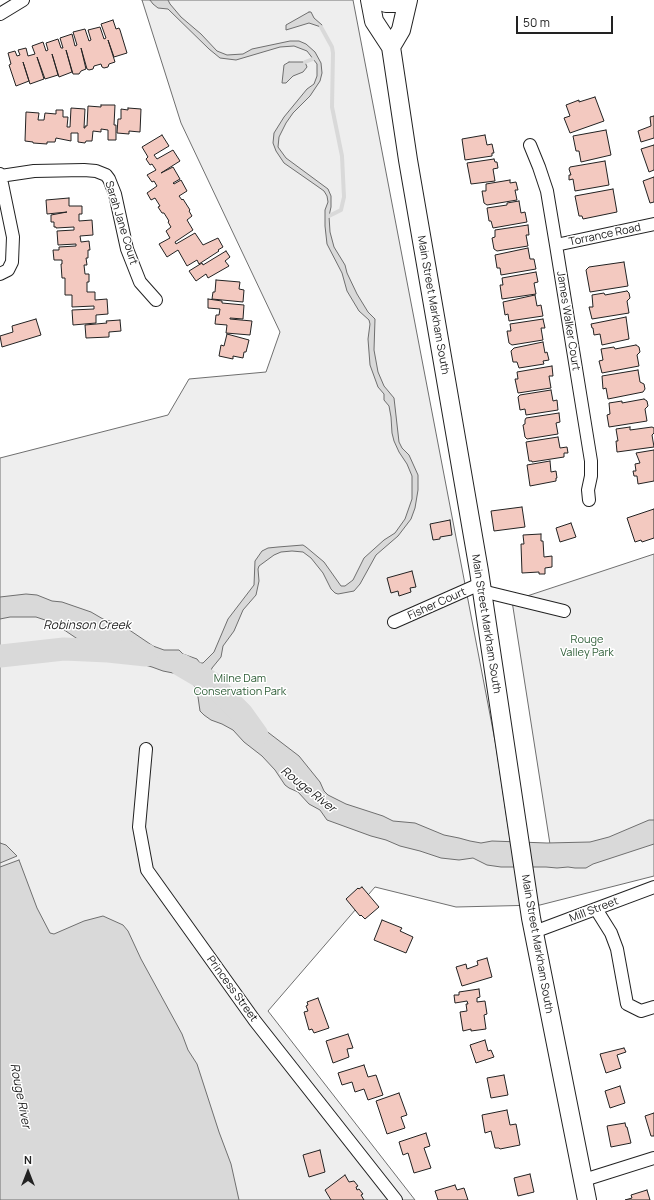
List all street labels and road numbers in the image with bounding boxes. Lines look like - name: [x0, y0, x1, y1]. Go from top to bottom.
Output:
- street label: Sarah Jane Court: [102, 179, 140, 267]
- street label: Torrance Road: [568, 221, 642, 249]
- street label: Main Street Markham South: [414, 234, 452, 376]
- street label: James Walker Court: [554, 270, 582, 372]
- street label: Main Street Markham South: [468, 553, 504, 695]
- street label: Fisher Court: [406, 585, 468, 623]
- street label: Main Street Markham South: [518, 873, 556, 1015]
- street label: Mill Street: [568, 895, 620, 925]
- street label: Princess Street: [204, 954, 260, 1024]

